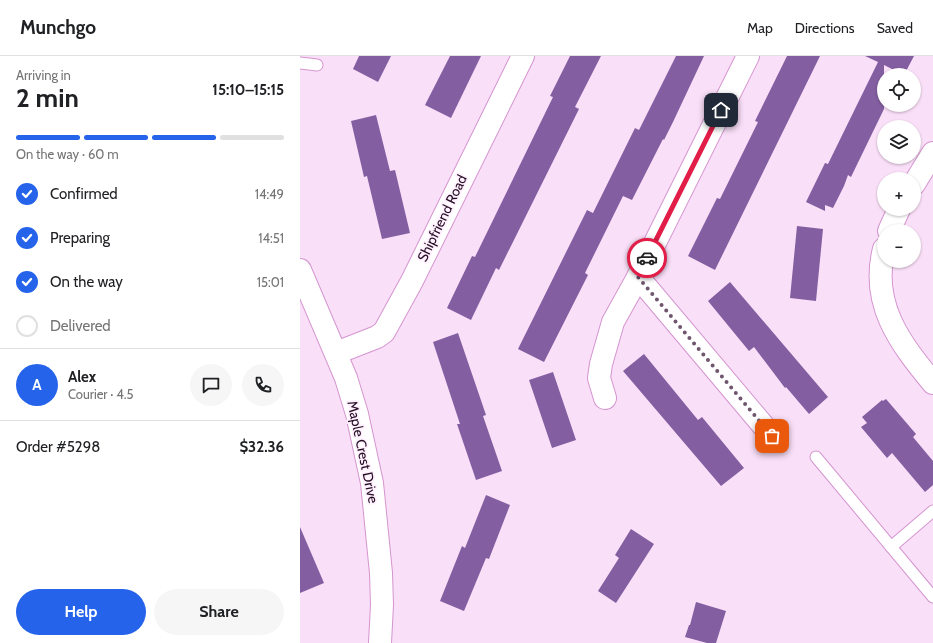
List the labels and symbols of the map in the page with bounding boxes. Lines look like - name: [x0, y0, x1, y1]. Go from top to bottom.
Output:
- pin: [704, 93, 738, 127]
- street label: Shipfriend Road: [413, 172, 471, 264]
- courier: [627, 238, 667, 278]
- street label: Maple Crest Drive: [343, 399, 383, 505]
- pin: [755, 419, 789, 453]

